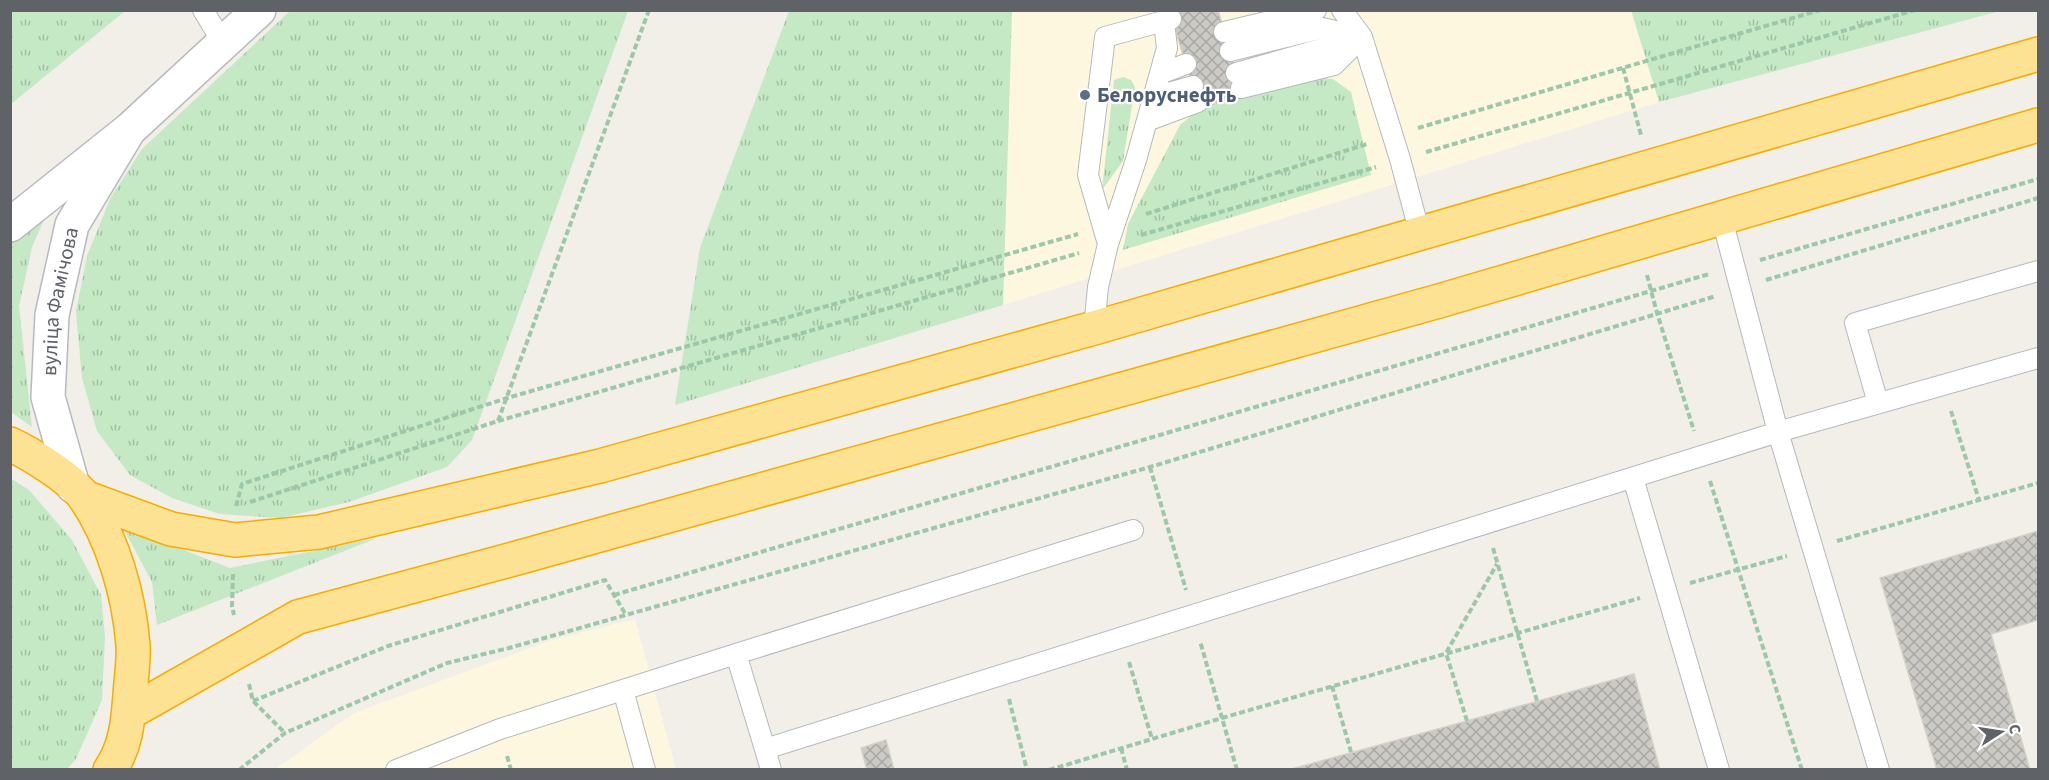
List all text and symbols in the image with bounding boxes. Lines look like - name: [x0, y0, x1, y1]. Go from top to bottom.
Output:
- place label: Белоруснефть: [1097, 80, 1237, 110]
- marker: Белоруснефть: [1078, 88, 1092, 102]
- street label: вуліца Фамічова: [34, 224, 86, 377]
- north arrow: [1971, 702, 2031, 762]
- text: С: [2003, 722, 2026, 736]

